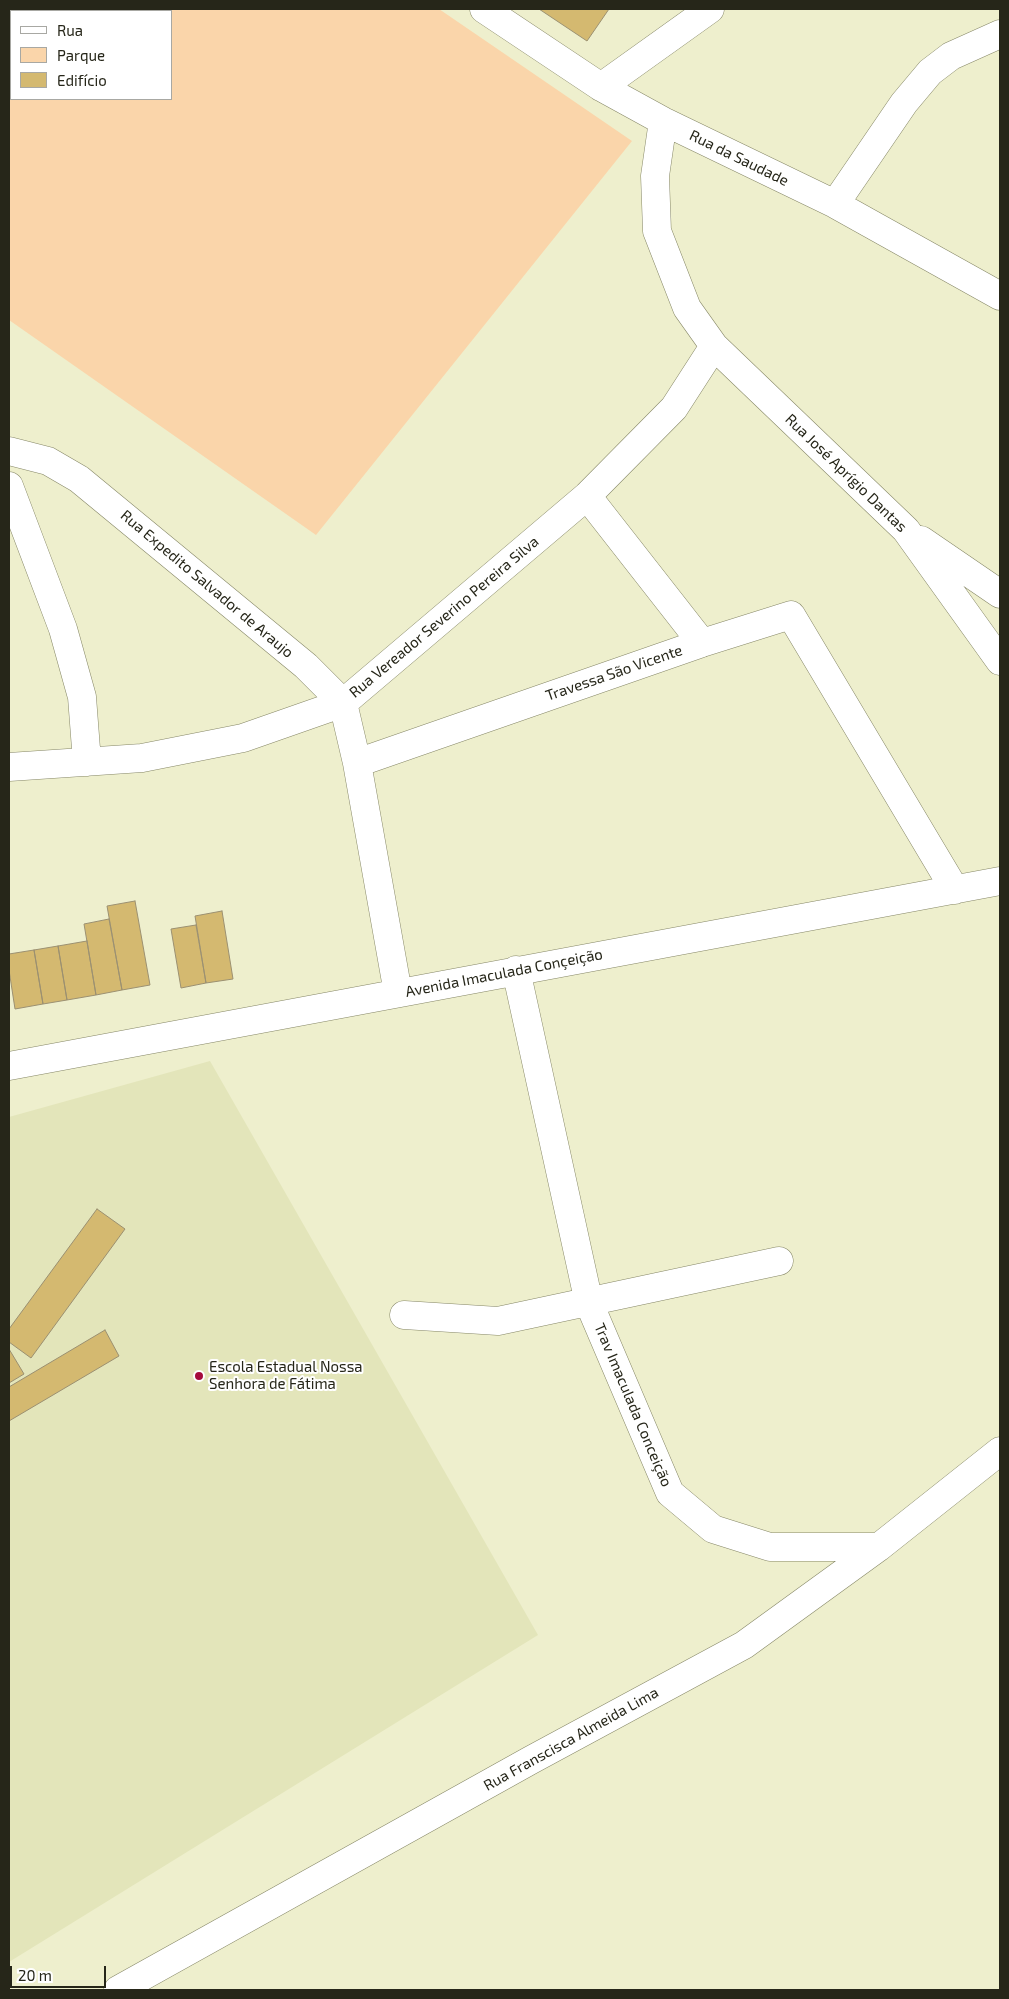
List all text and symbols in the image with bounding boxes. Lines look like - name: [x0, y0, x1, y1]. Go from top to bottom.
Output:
- legend: [10, 10, 172, 100]
- text: Rua: [57, 21, 83, 39]
- text: Parque: [57, 46, 105, 64]
- text: Edifício: [57, 71, 107, 89]
- street label: Rua da Saudade: [686, 126, 792, 190]
- street label: Rua José Aprígio Dantas: [781, 410, 911, 536]
- street label: Rua Expedito Salvador de Araujo: [117, 506, 297, 662]
- street label: Rua Vereador Severino Pereira Silva: [346, 532, 542, 702]
- street label: Travessa São Vicente: [543, 641, 685, 705]
- street label: Avenida Imaculada Conçeição: [404, 945, 604, 1001]
- street label: Trav Imaculada Conceição: [590, 1321, 676, 1489]
- place label: Escola Estadual Nossa Senhora de Fátima: [209, 1358, 363, 1393]
- marker: Escola Estadual Nossa Senhora de Fátima: [193, 1370, 205, 1382]
- street label: Rua Franscisca Almeida Lima: [480, 1683, 662, 1795]
- scale bar: [12, 1956, 109, 1988]
- text: 20 m: [18, 1966, 52, 1984]

